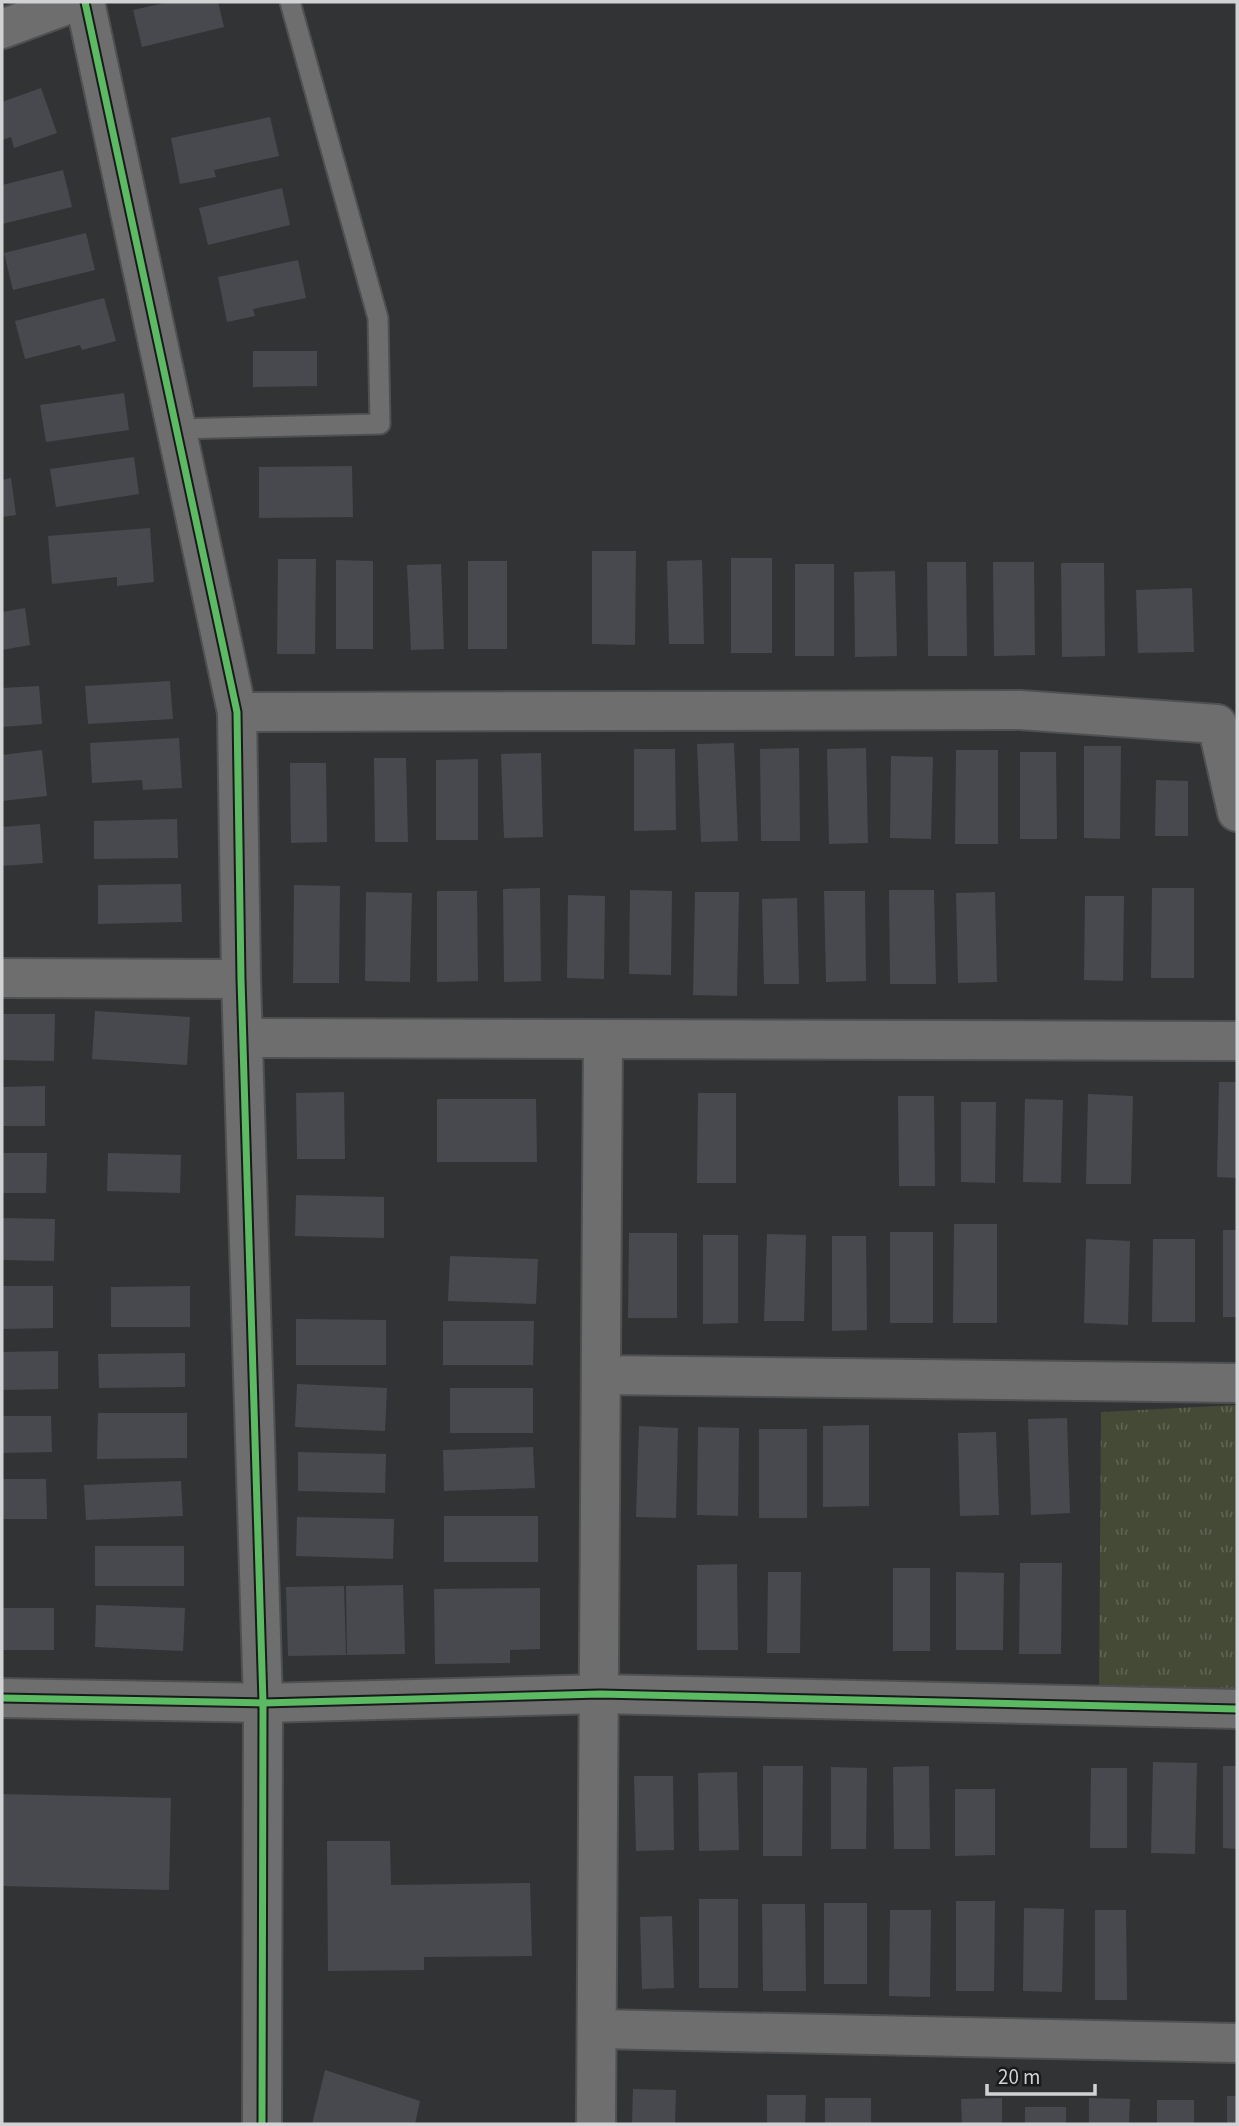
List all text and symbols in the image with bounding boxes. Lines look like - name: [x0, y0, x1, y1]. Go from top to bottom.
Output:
- scale bar: [987, 2052, 1096, 2096]
- text: 20 m: [998, 2062, 1040, 2092]

